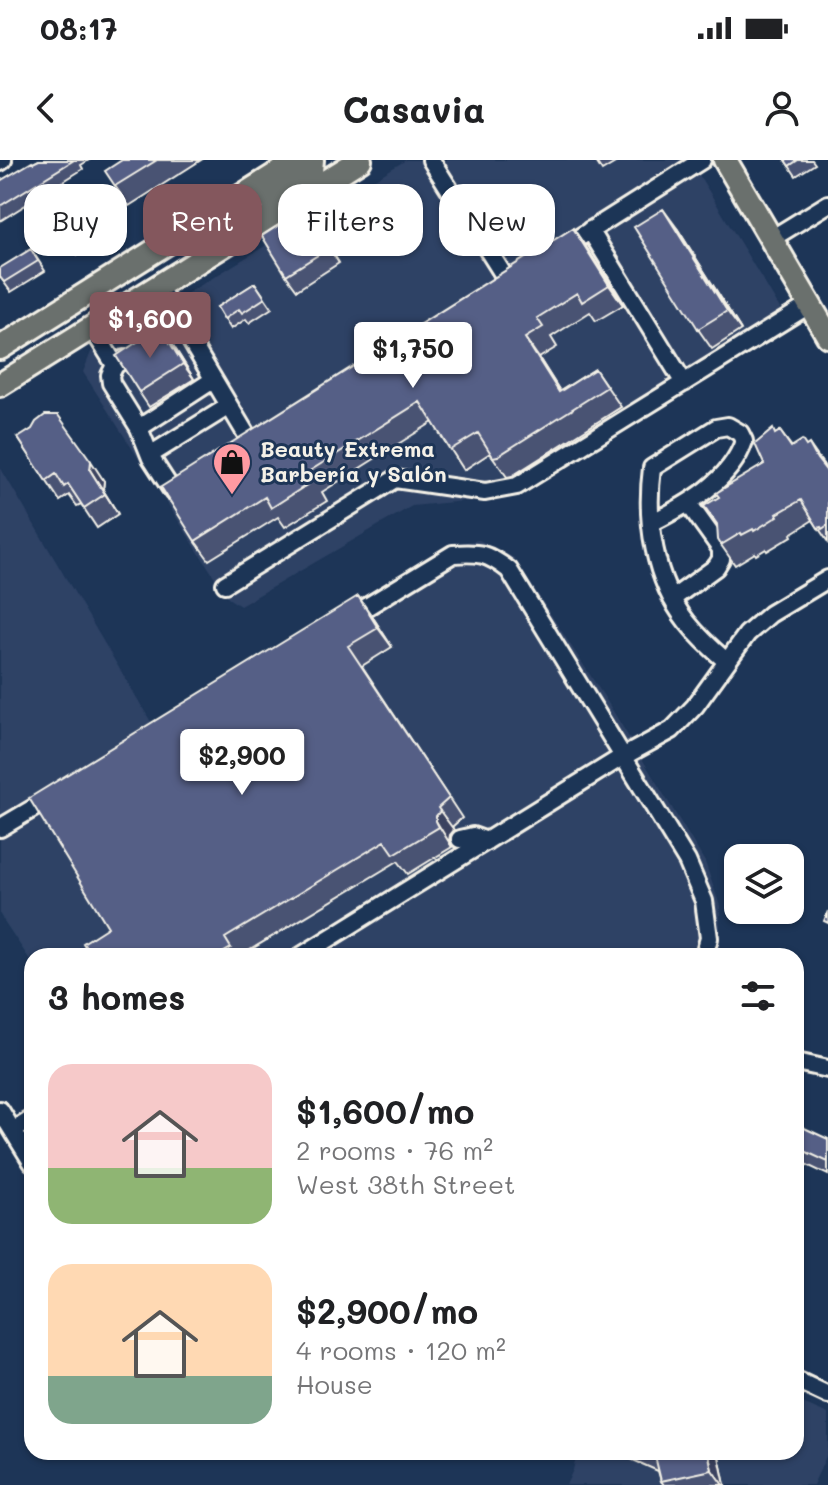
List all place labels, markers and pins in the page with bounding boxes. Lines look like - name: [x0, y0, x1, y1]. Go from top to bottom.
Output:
- pin: $1,600: [85, 292, 215, 360]
- pin: $1,750: [348, 322, 478, 390]
- place label: Beauty Extrema Barbería y Salón: [260, 434, 447, 488]
- shop icon: Beauty Extrema Barbería y Salón: [211, 441, 253, 496]
- pin: $2,900: [177, 729, 307, 797]

